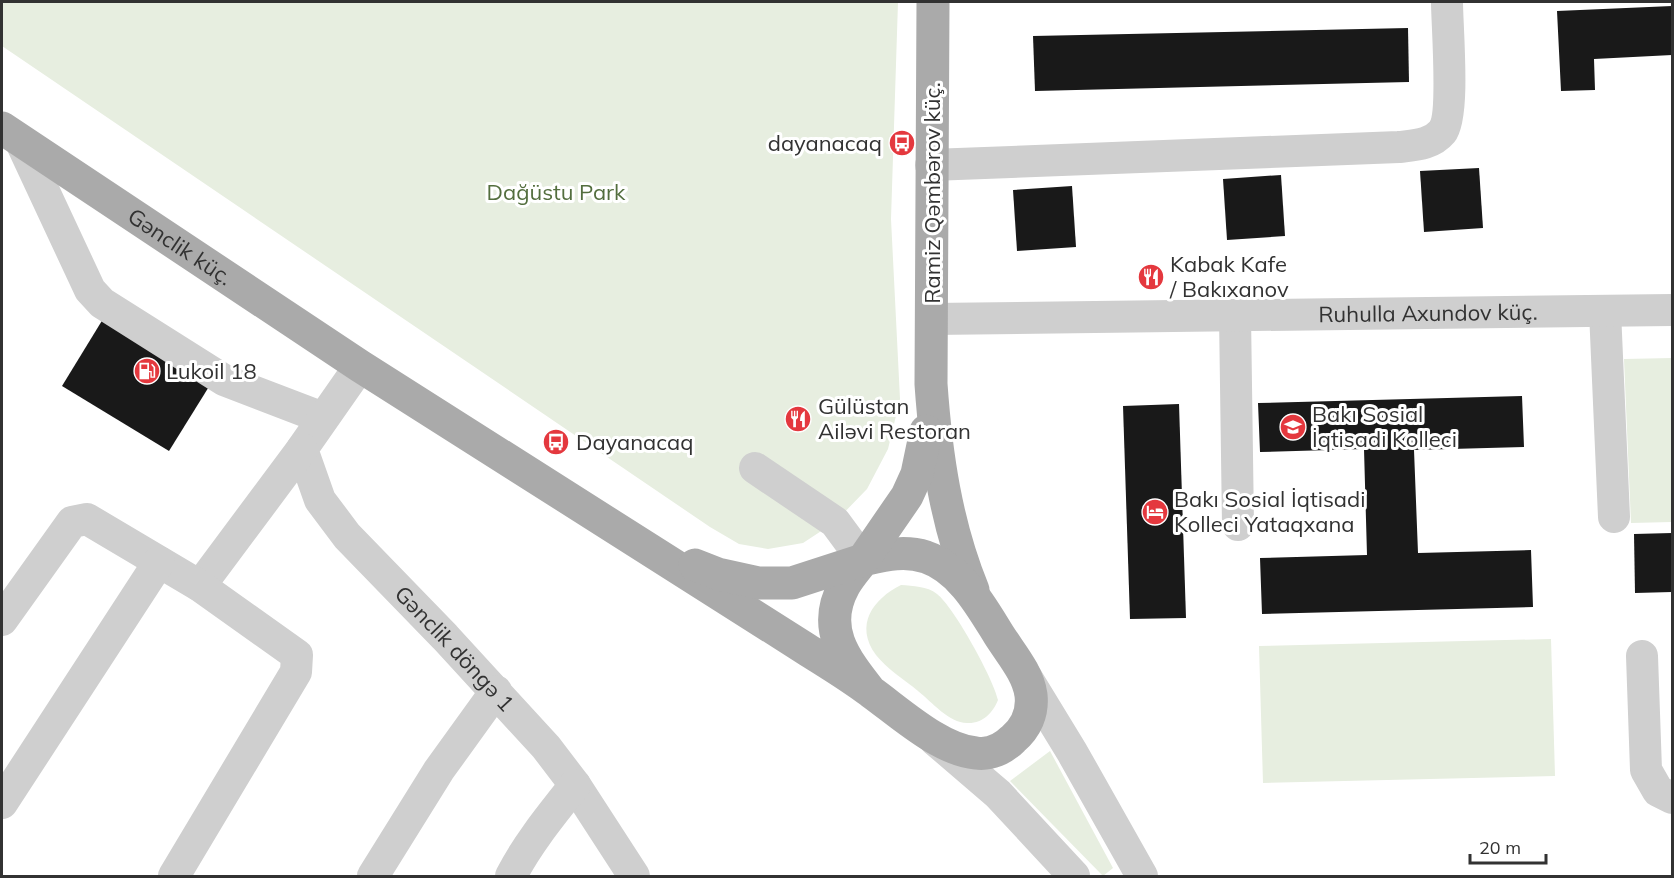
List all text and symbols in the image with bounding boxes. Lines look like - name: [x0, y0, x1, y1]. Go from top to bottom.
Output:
- street label: Ramiz Qəmbərov küç.: [918, 82, 946, 304]
- bus stop icon: dayanacaq: [887, 128, 917, 158]
- place label: dayanacaq: [768, 129, 882, 157]
- park label: Dağüstu Park: [487, 178, 626, 206]
- street label: Gənclik küç.: [123, 202, 238, 291]
- place label: Kabak Kafe / Bakıxanov: [1169, 250, 1289, 303]
- restaurant icon: Kabak Kafe / Bakıxanov: [1136, 262, 1166, 292]
- street label: Ruhulla Axundov küç.: [1318, 298, 1538, 328]
- fuel station icon: Lukoil 18: [132, 356, 162, 386]
- place label: Lukoil 18: [166, 357, 257, 385]
- place label: Gülüstan Ailəvi Restoran: [818, 392, 971, 445]
- place label: Bakı Sosial İqtisadi Kolleci: [1312, 400, 1457, 453]
- restaurant icon: Gülüstan Ailəvi Restoran: [783, 404, 813, 434]
- school or university icon: Bakı Sosial İqtisadi Kolleci: [1278, 412, 1308, 442]
- bus stop icon: Dayanacaq: [541, 427, 571, 457]
- place label: Dayanacaq: [576, 428, 693, 456]
- place label: Bakı Sosial İqtisadi Kolleci Yataqxana: [1174, 485, 1365, 538]
- hotel icon: Bakı Sosial İqtisadi Kolleci Yataqxana: [1140, 497, 1170, 527]
- street label: Gənclik döngə 1: [389, 580, 520, 717]
- scale bar: [1470, 827, 1546, 865]
- text: 20 m: [1479, 836, 1521, 859]

